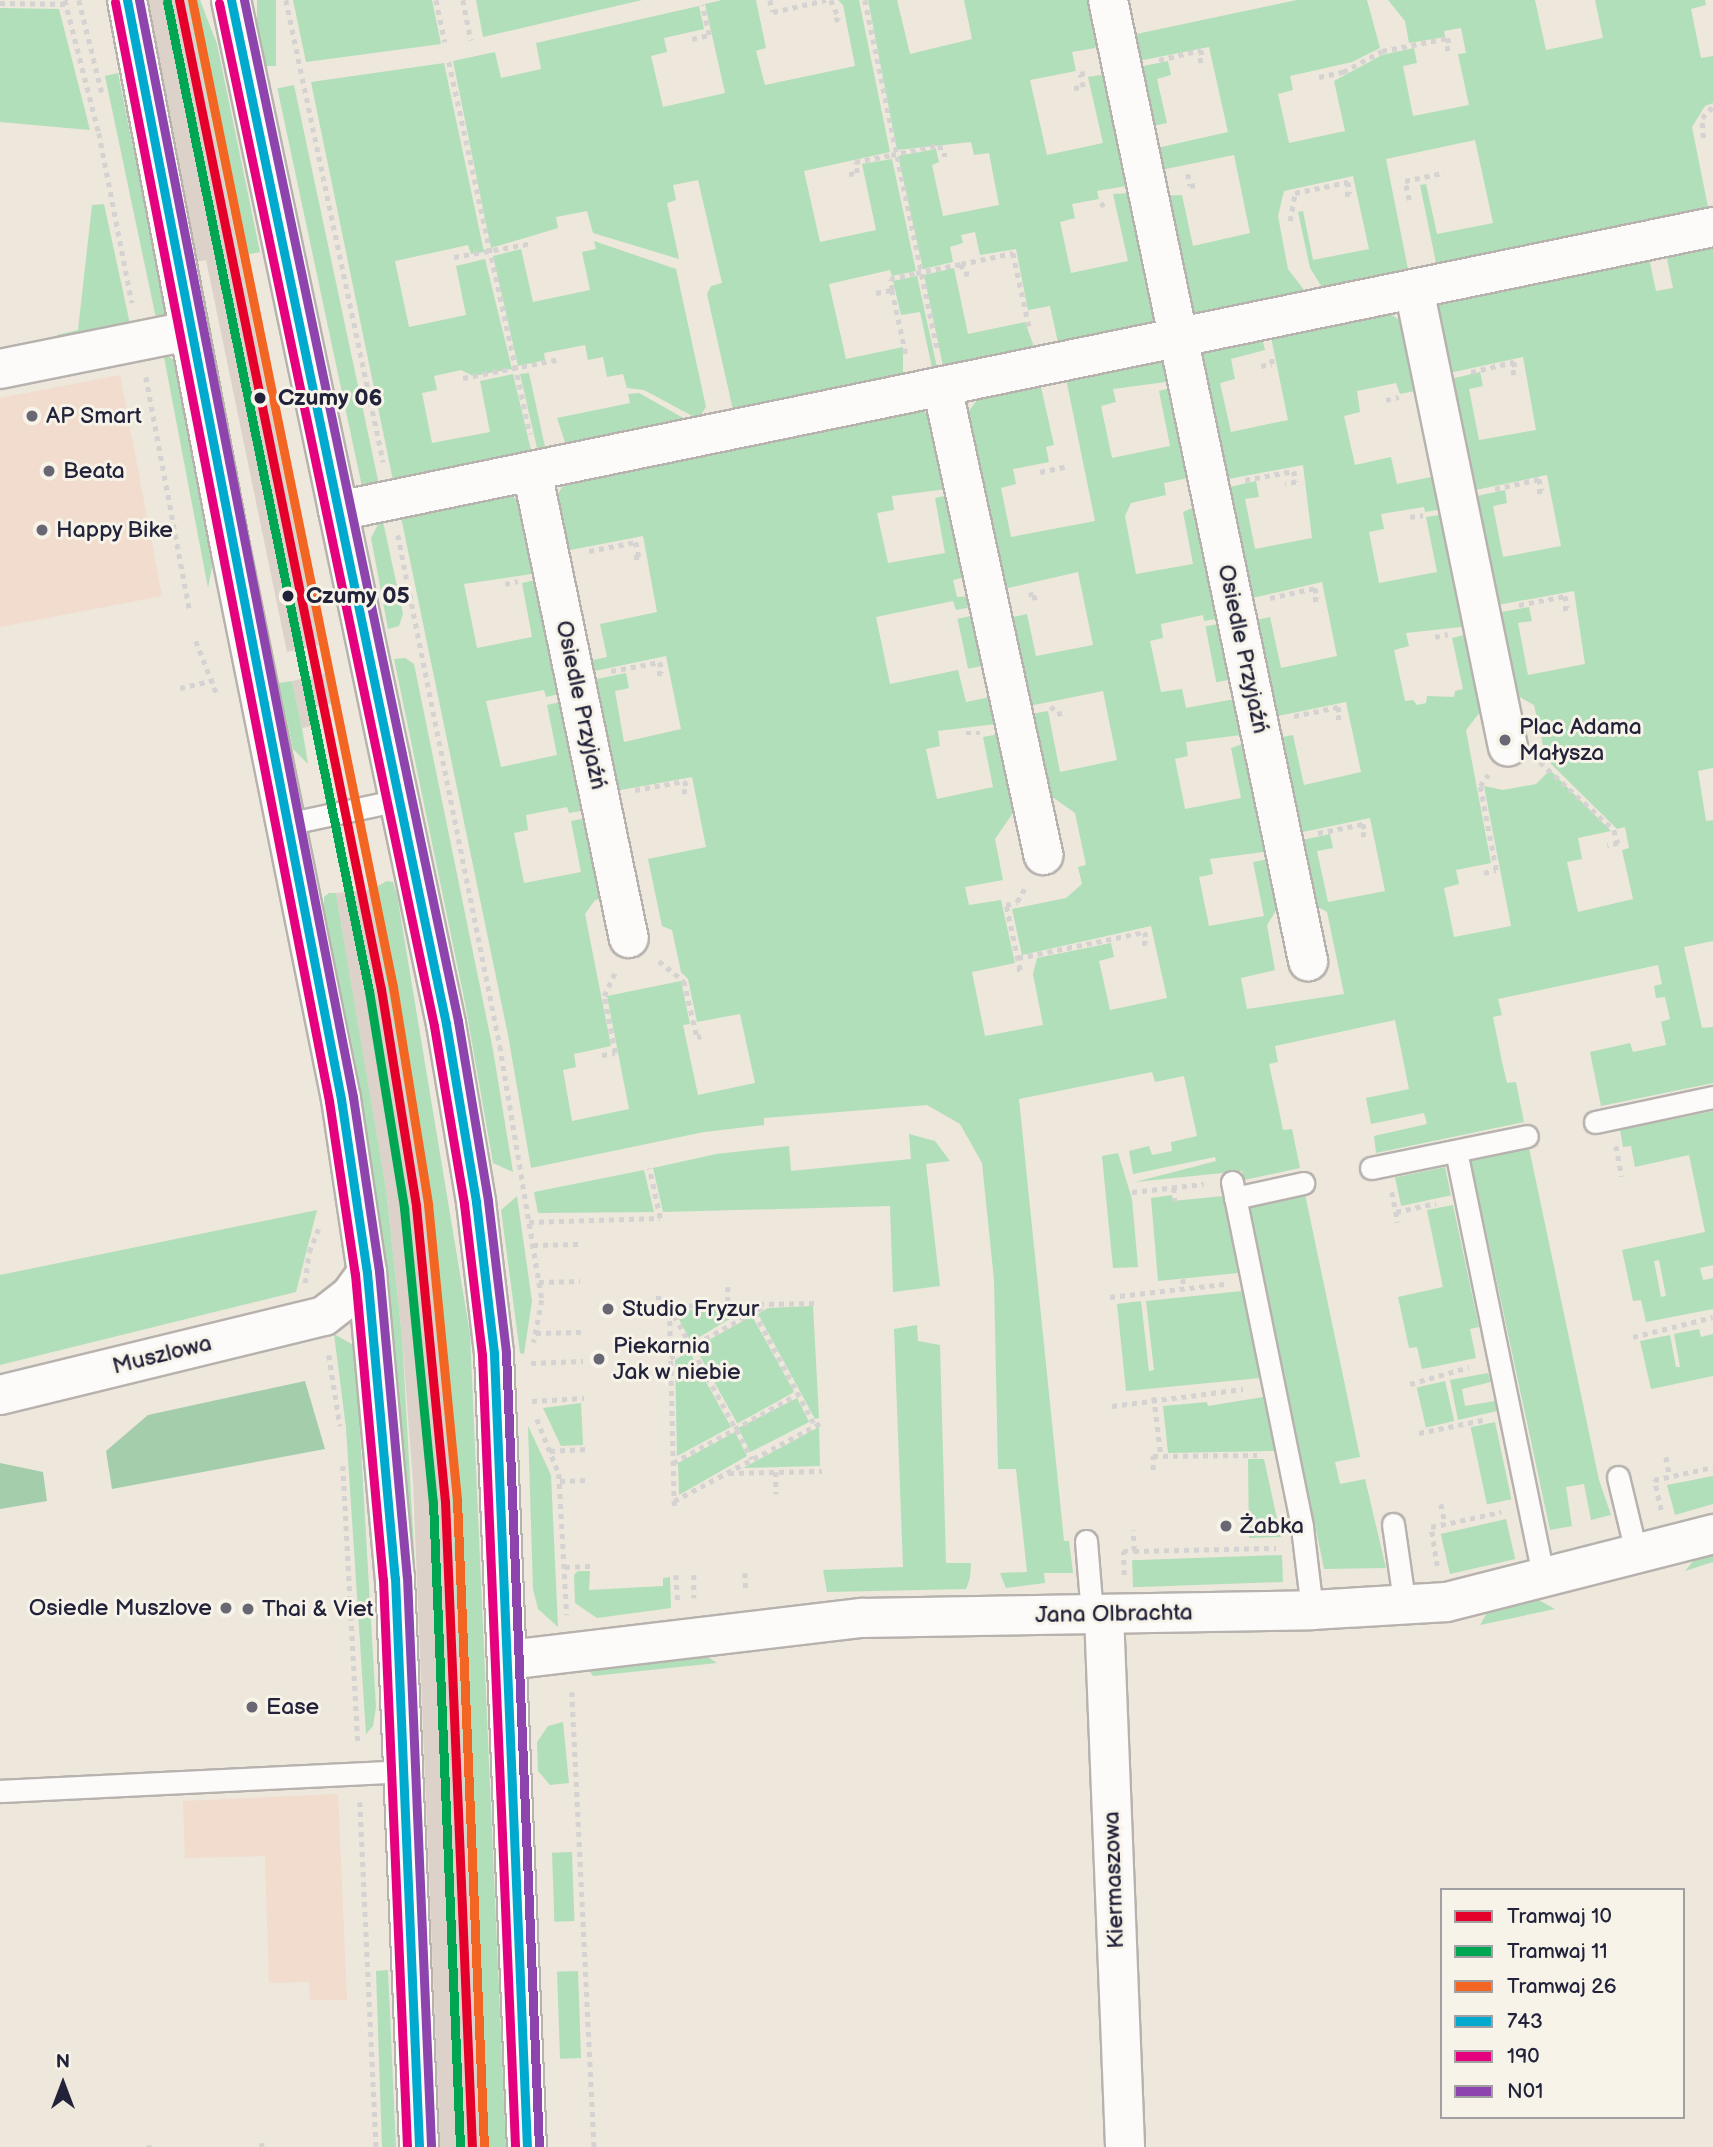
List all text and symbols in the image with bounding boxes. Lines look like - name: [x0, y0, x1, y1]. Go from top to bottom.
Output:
- place label: Czumy 06: [278, 384, 383, 412]
- marker: Czumy 06: [249, 387, 271, 409]
- place label: AP Smart: [46, 402, 142, 430]
- marker: AP Smart: [24, 408, 40, 424]
- place label: Beata: [63, 457, 125, 485]
- marker: Beata: [41, 463, 57, 479]
- place label: Happy Bike: [56, 516, 174, 544]
- marker: Happy Bike: [34, 522, 50, 538]
- street label: Osiedle Przyjaźń: [1212, 562, 1274, 736]
- place label: Czumy 05: [306, 582, 410, 610]
- marker: Czumy 05: [277, 585, 299, 607]
- street label: Osiedle Przyjaźń: [550, 618, 612, 792]
- place label: Plac Adama Małysza: [1519, 713, 1642, 767]
- marker: Plac Adama Małysza: [1497, 732, 1513, 748]
- place label: Studio Fryzur: [622, 1295, 759, 1323]
- marker: Studio Fryzur: [600, 1301, 616, 1317]
- street label: Muszlowa: [110, 1329, 214, 1381]
- place label: Piekarnia Jak w niebie: [613, 1332, 741, 1386]
- marker: Piekarnia Jak w niebie: [591, 1351, 607, 1367]
- place label: Żabka: [1240, 1512, 1304, 1540]
- marker: Żabka: [1218, 1518, 1234, 1534]
- place label: Osiedle Muszlove: [29, 1594, 212, 1622]
- place label: Thai & Viet: [262, 1595, 374, 1623]
- street label: Jana Olbrachta: [1035, 1599, 1193, 1629]
- marker: Osiedle Muszlove: [218, 1600, 234, 1616]
- marker: Thai & Viet: [240, 1601, 256, 1617]
- place label: Ease: [266, 1693, 319, 1721]
- marker: Ease: [244, 1699, 260, 1715]
- street label: Kiermaszowa: [1098, 1811, 1130, 1949]
- legend: [1440, 1888, 1685, 2119]
- text: Tramwaj 10: [1507, 1904, 1612, 1929]
- text: Tramwaj 11: [1507, 1939, 1608, 1964]
- text: Tramwaj 26: [1507, 1974, 1617, 1999]
- text: 743: [1507, 2009, 1543, 2034]
- text: 190: [1507, 2044, 1540, 2069]
- north arrow: [28, 2049, 98, 2119]
- text: N: [56, 2051, 70, 2074]
- text: N01: [1507, 2079, 1543, 2104]

